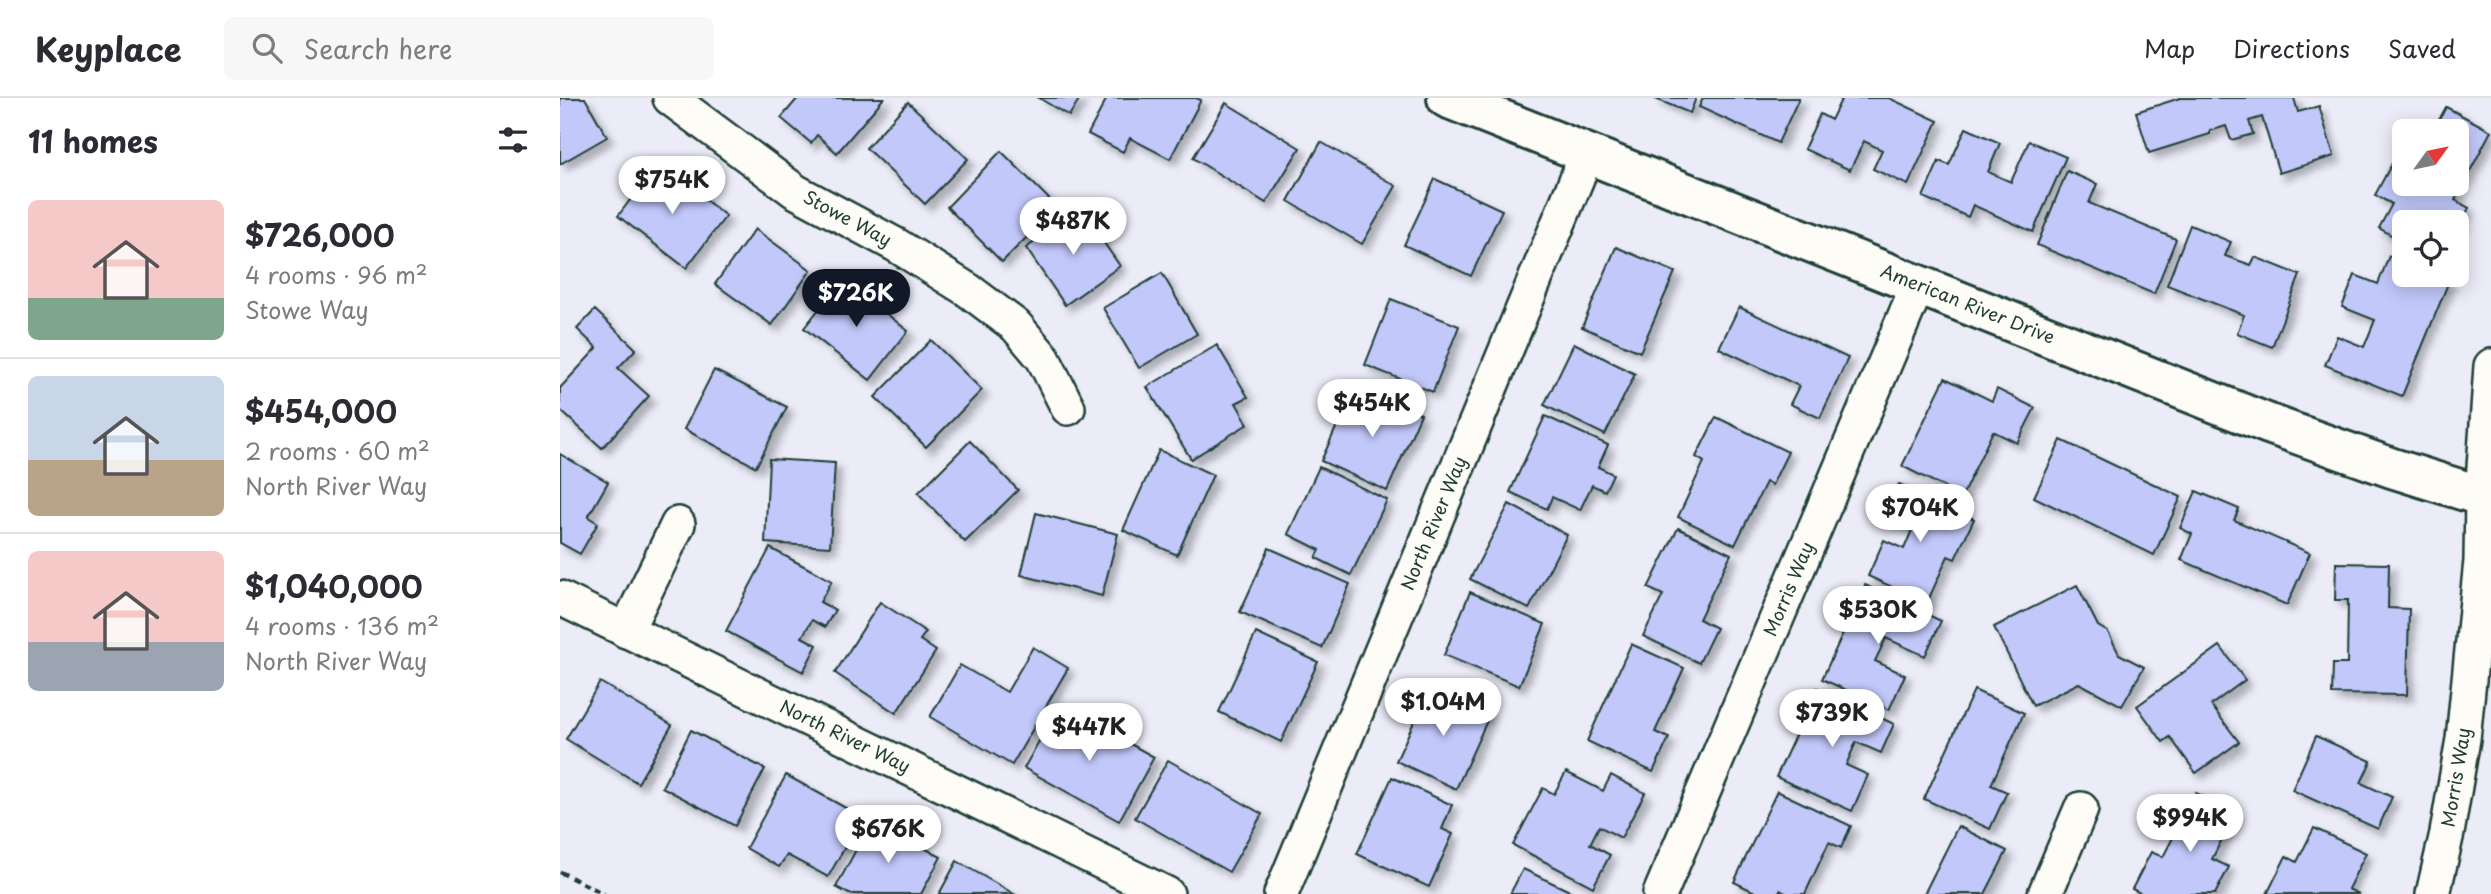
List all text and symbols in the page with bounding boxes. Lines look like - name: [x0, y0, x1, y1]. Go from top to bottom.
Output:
- search box: [224, 17, 714, 80]
- text: Keyplace: [35, 23, 182, 73]
- icon: search: [248, 29, 286, 67]
- text: Search here: [304, 29, 452, 68]
- text: Map: [2144, 30, 2195, 66]
- text: Directions: [2233, 30, 2350, 66]
- text: Saved: [2388, 30, 2456, 66]
- text: 11 homes: [28, 118, 158, 163]
- north arrow: [2392, 119, 2469, 196]
- map controls: [2392, 119, 2469, 287]
- icon: filters: [494, 121, 532, 159]
- pin: $754K: [623, 156, 721, 216]
- text: $754K: [635, 161, 709, 196]
- street label: Stowe Way: [799, 183, 897, 252]
- pin: $487K: [1024, 198, 1122, 257]
- text: $487K: [1036, 202, 1110, 237]
- button: locate: [2392, 210, 2469, 287]
- text: $726,000: [245, 212, 394, 257]
- icon: home: [84, 228, 168, 312]
- street label: American River Drive: [1877, 256, 2059, 350]
- text: 4 rooms · 96 m²: [245, 257, 428, 292]
- pin: $726K: [807, 270, 905, 329]
- text: $726K: [818, 274, 894, 309]
- text: Stowe Way: [245, 292, 369, 327]
- pin: $454K: [1323, 380, 1421, 439]
- text: $454K: [1333, 384, 1411, 419]
- text: $454,000: [245, 388, 397, 433]
- icon: home: [84, 404, 168, 488]
- text: 2 rooms · 60 m²: [245, 433, 430, 468]
- street label: North River Way: [1393, 452, 1473, 594]
- text: North River Way: [245, 468, 427, 503]
- pin: $704K: [1871, 484, 1969, 544]
- text: $704K: [1881, 489, 1959, 524]
- street label: Morris Way: [1756, 537, 1820, 640]
- text: $1,040,000: [245, 563, 423, 608]
- icon: home: [84, 579, 168, 663]
- pin: $530K: [1829, 587, 1927, 646]
- text: $530K: [1839, 591, 1917, 626]
- text: 4 rooms · 136 m²: [245, 608, 439, 643]
- text: North River Way: [245, 643, 427, 678]
- pin: $1.04M: [1386, 678, 1500, 738]
- text: $1.04M: [1400, 683, 1486, 718]
- pin: $739K: [1783, 690, 1881, 749]
- street label: North River Way: [776, 692, 916, 779]
- text: $739K: [1796, 694, 1869, 729]
- pin: $447K: [1040, 704, 1138, 763]
- text: $447K: [1052, 708, 1126, 743]
- street label: Morris Way: [2433, 726, 2476, 829]
- pin: $994K: [2141, 794, 2239, 854]
- text: $994K: [2153, 799, 2227, 834]
- pin: $676K: [839, 806, 937, 865]
- text: $676K: [851, 810, 925, 845]

